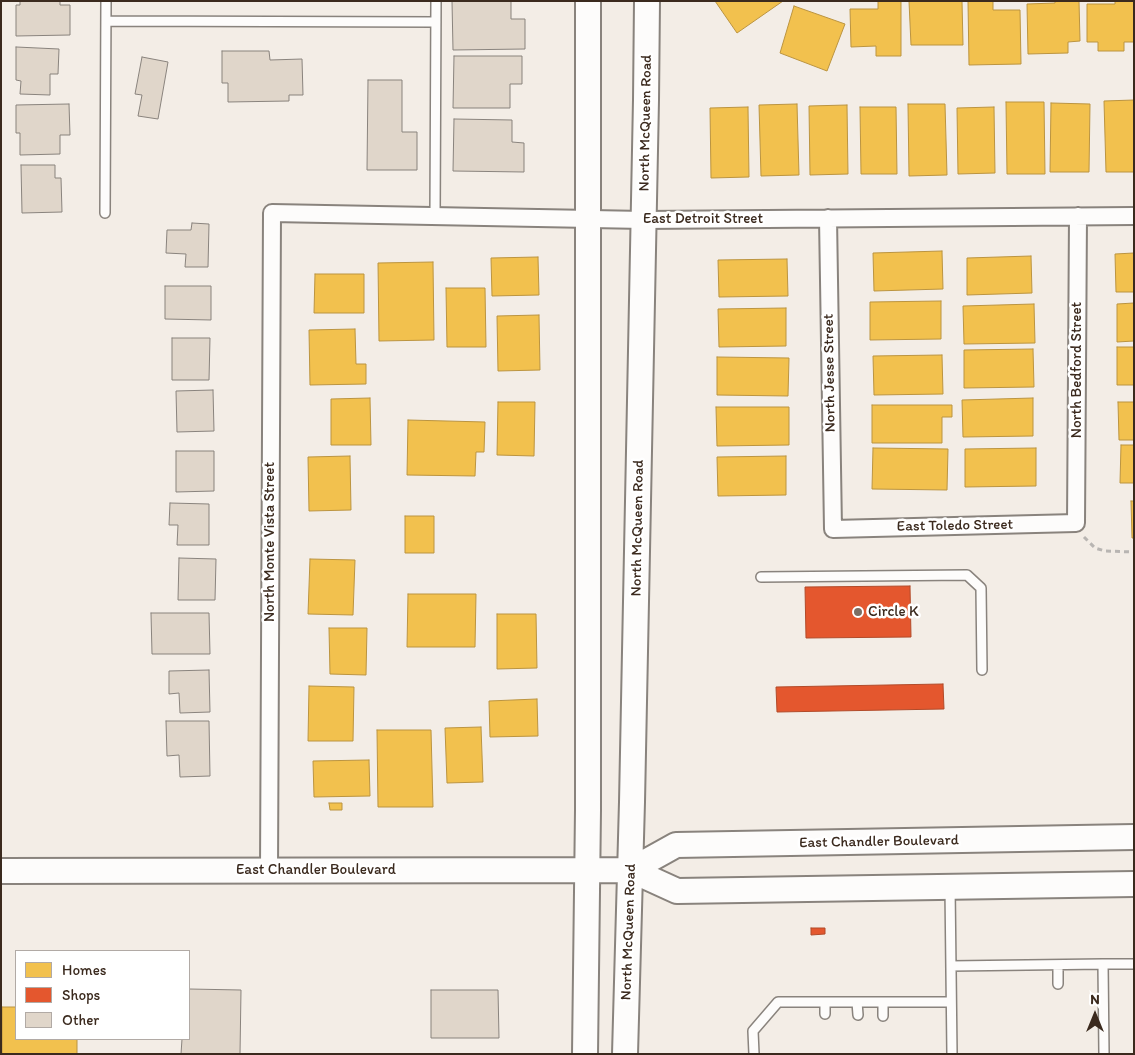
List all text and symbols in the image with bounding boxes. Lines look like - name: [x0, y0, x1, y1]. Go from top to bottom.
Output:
- street label: North McQueen Road: [636, 54, 656, 192]
- street label: East Detroit Street: [643, 210, 763, 228]
- street label: North Bedford Street: [1068, 302, 1086, 438]
- street label: North Jesse Street: [820, 313, 840, 433]
- street label: North McQueen Road: [628, 459, 648, 597]
- street label: North Monte Vista Street: [261, 462, 279, 622]
- street label: East Toledo Street: [897, 516, 1013, 536]
- place label: Circle K: [868, 603, 919, 621]
- marker: Circle K: [852, 606, 864, 618]
- street label: East Chandler Boulevard: [799, 832, 959, 852]
- street label: East Chandler Boulevard: [236, 861, 396, 879]
- street label: North McQueen Road: [618, 863, 640, 1001]
- legend: [15, 950, 190, 1040]
- text: Homes: [62, 961, 106, 979]
- text: Shops: [62, 986, 100, 1004]
- north arrow: [1070, 990, 1120, 1040]
- text: N: [1090, 991, 1100, 1008]
- text: Other: [62, 1011, 99, 1029]

